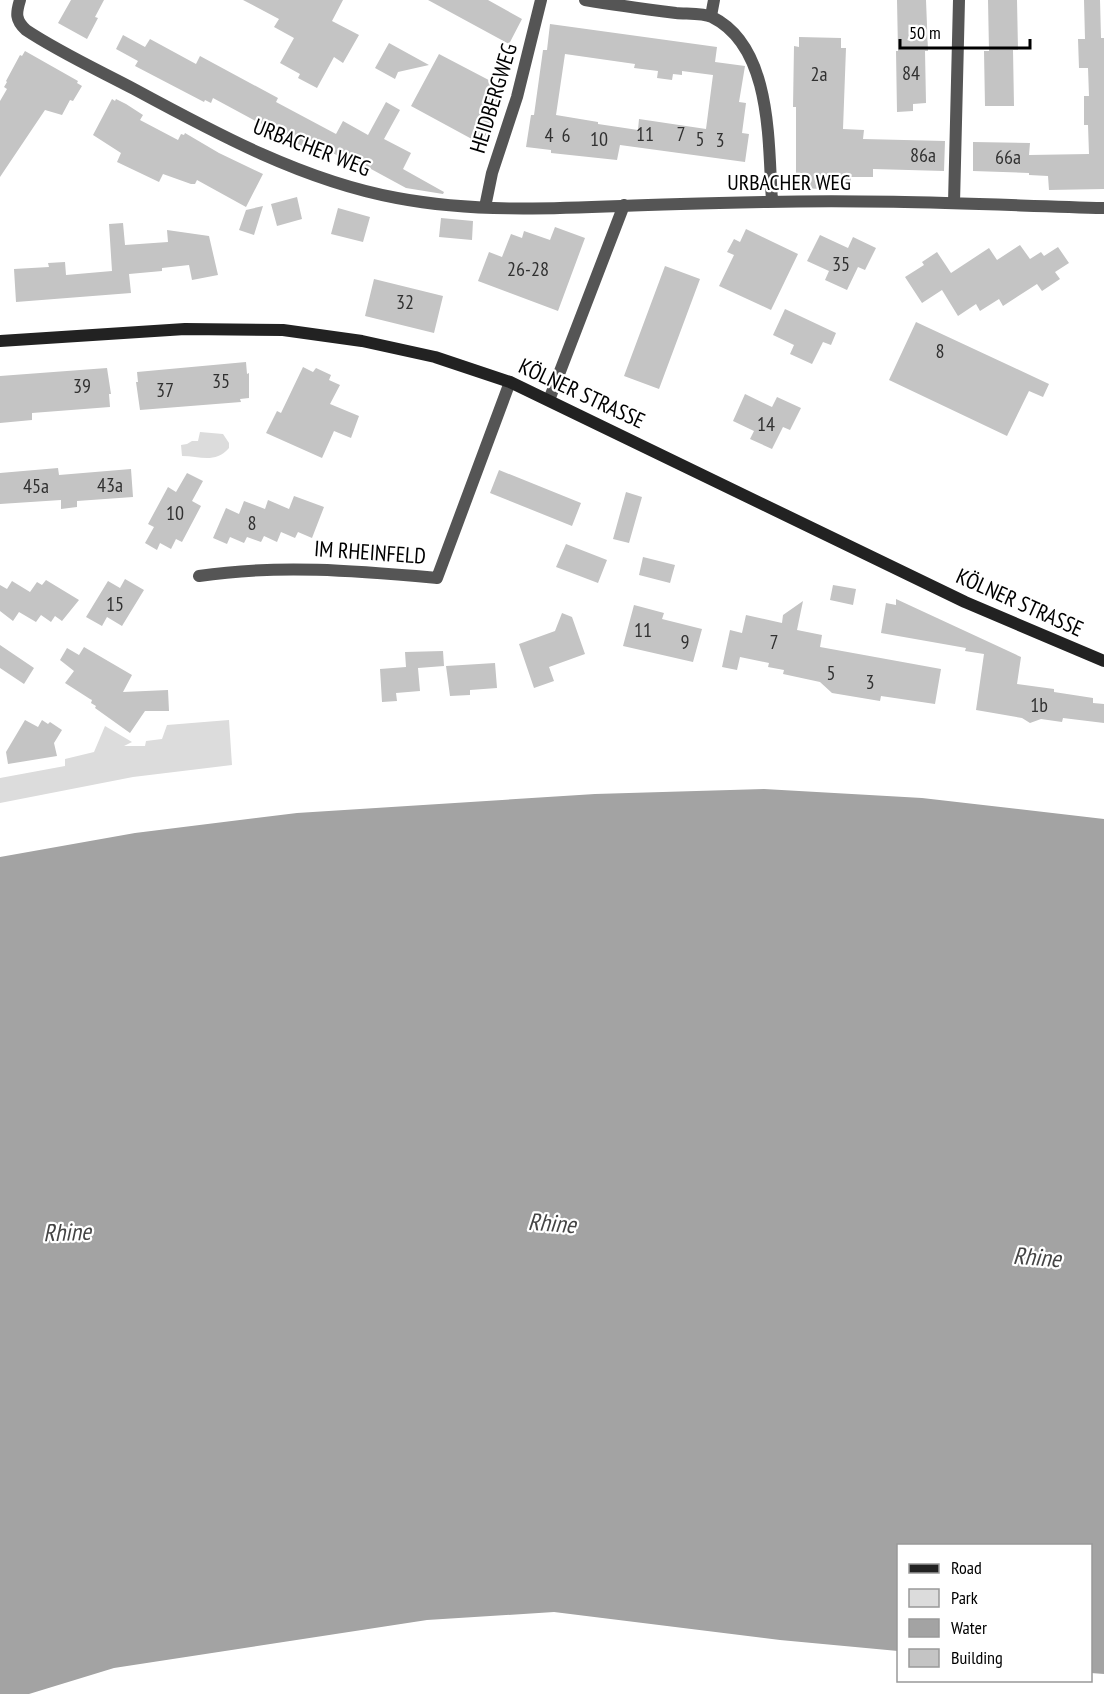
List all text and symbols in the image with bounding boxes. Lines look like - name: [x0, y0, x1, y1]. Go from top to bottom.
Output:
- scale bar: [900, 12, 1030, 50]
- text: 50 m: [909, 21, 941, 44]
- street label: HEIDBERGWEG: [463, 40, 523, 156]
- house number: 84: [902, 60, 920, 86]
- house number: 2a: [811, 61, 828, 87]
- street label: URBACHER WEG: [249, 112, 375, 182]
- house number: 11: [636, 121, 654, 147]
- house number: 7: [677, 121, 686, 147]
- house number: 4: [545, 122, 554, 148]
- house number: 6: [562, 122, 571, 148]
- house number: 10: [590, 126, 608, 152]
- house number: 5: [696, 126, 705, 152]
- house number: 3: [716, 127, 725, 153]
- house number: 86a: [910, 142, 936, 168]
- house number: 66a: [995, 144, 1021, 170]
- street label: URBACHER WEG: [727, 168, 851, 196]
- house number: 35: [832, 251, 850, 277]
- house number: 26-28: [507, 256, 549, 282]
- house number: 32: [396, 289, 414, 315]
- house number: 8: [936, 338, 945, 364]
- street label: KÖLNER STRASSE: [514, 352, 650, 434]
- house number: 35: [212, 368, 230, 394]
- house number: 39: [73, 373, 91, 399]
- house number: 37: [156, 377, 174, 403]
- house number: 14: [757, 411, 775, 437]
- house number: 43a: [97, 472, 123, 498]
- house number: 45a: [23, 473, 49, 499]
- house number: 10: [166, 500, 184, 526]
- house number: 8: [248, 510, 257, 536]
- street label: IM RHEINFELD: [313, 534, 427, 570]
- street label: KÖLNER STRASSE: [952, 562, 1088, 642]
- house number: 15: [106, 591, 124, 617]
- house number: 11: [634, 617, 652, 643]
- house number: 9: [681, 629, 690, 655]
- house number: 7: [770, 629, 779, 655]
- house number: 5: [827, 660, 836, 686]
- house number: 3: [866, 669, 875, 695]
- house number: 1b: [1030, 692, 1048, 718]
- water label: Rhine: [527, 1206, 579, 1240]
- water label: Rhine: [43, 1216, 93, 1248]
- water label: Rhine: [1012, 1240, 1064, 1274]
- legend: [897, 1544, 1092, 1682]
- text: Road: [951, 1556, 982, 1579]
- text: Park: [951, 1586, 978, 1609]
- text: Water: [951, 1616, 987, 1639]
- text: Building: [951, 1646, 1003, 1669]

